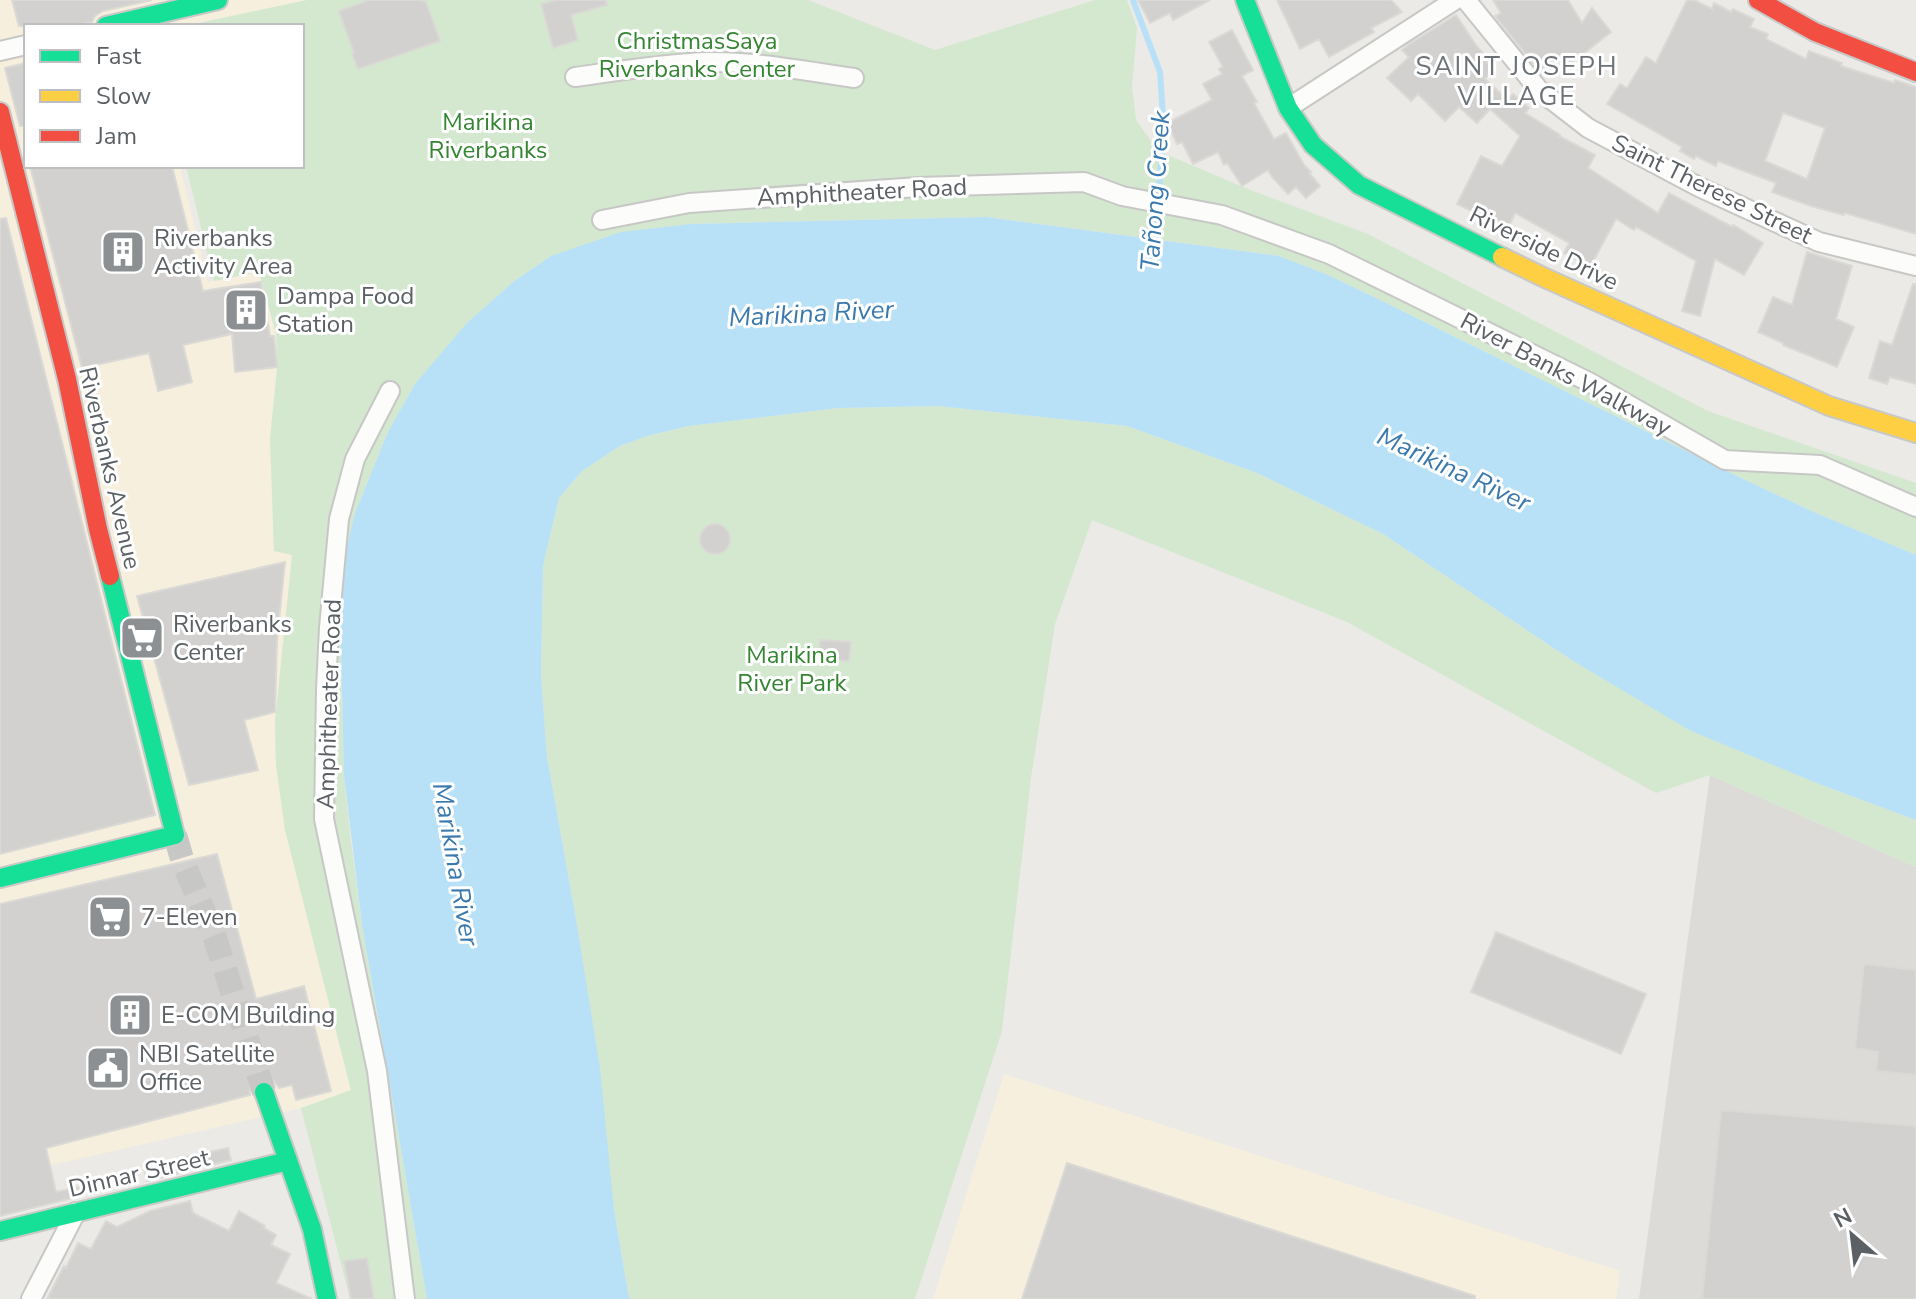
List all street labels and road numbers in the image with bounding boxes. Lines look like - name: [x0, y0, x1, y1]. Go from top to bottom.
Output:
- street label: Saint Therese Street: [1606, 127, 1818, 252]
- street label: Amphitheater Road: [756, 171, 968, 213]
- street label: Riverside Drive: [1464, 198, 1624, 298]
- street label: River Banks Walkway: [1455, 305, 1678, 444]
- street label: Riverbanks Avenue: [71, 364, 149, 572]
- street label: Amphitheater Road: [309, 598, 349, 810]
- street label: Dinnar Street: [65, 1141, 213, 1205]

